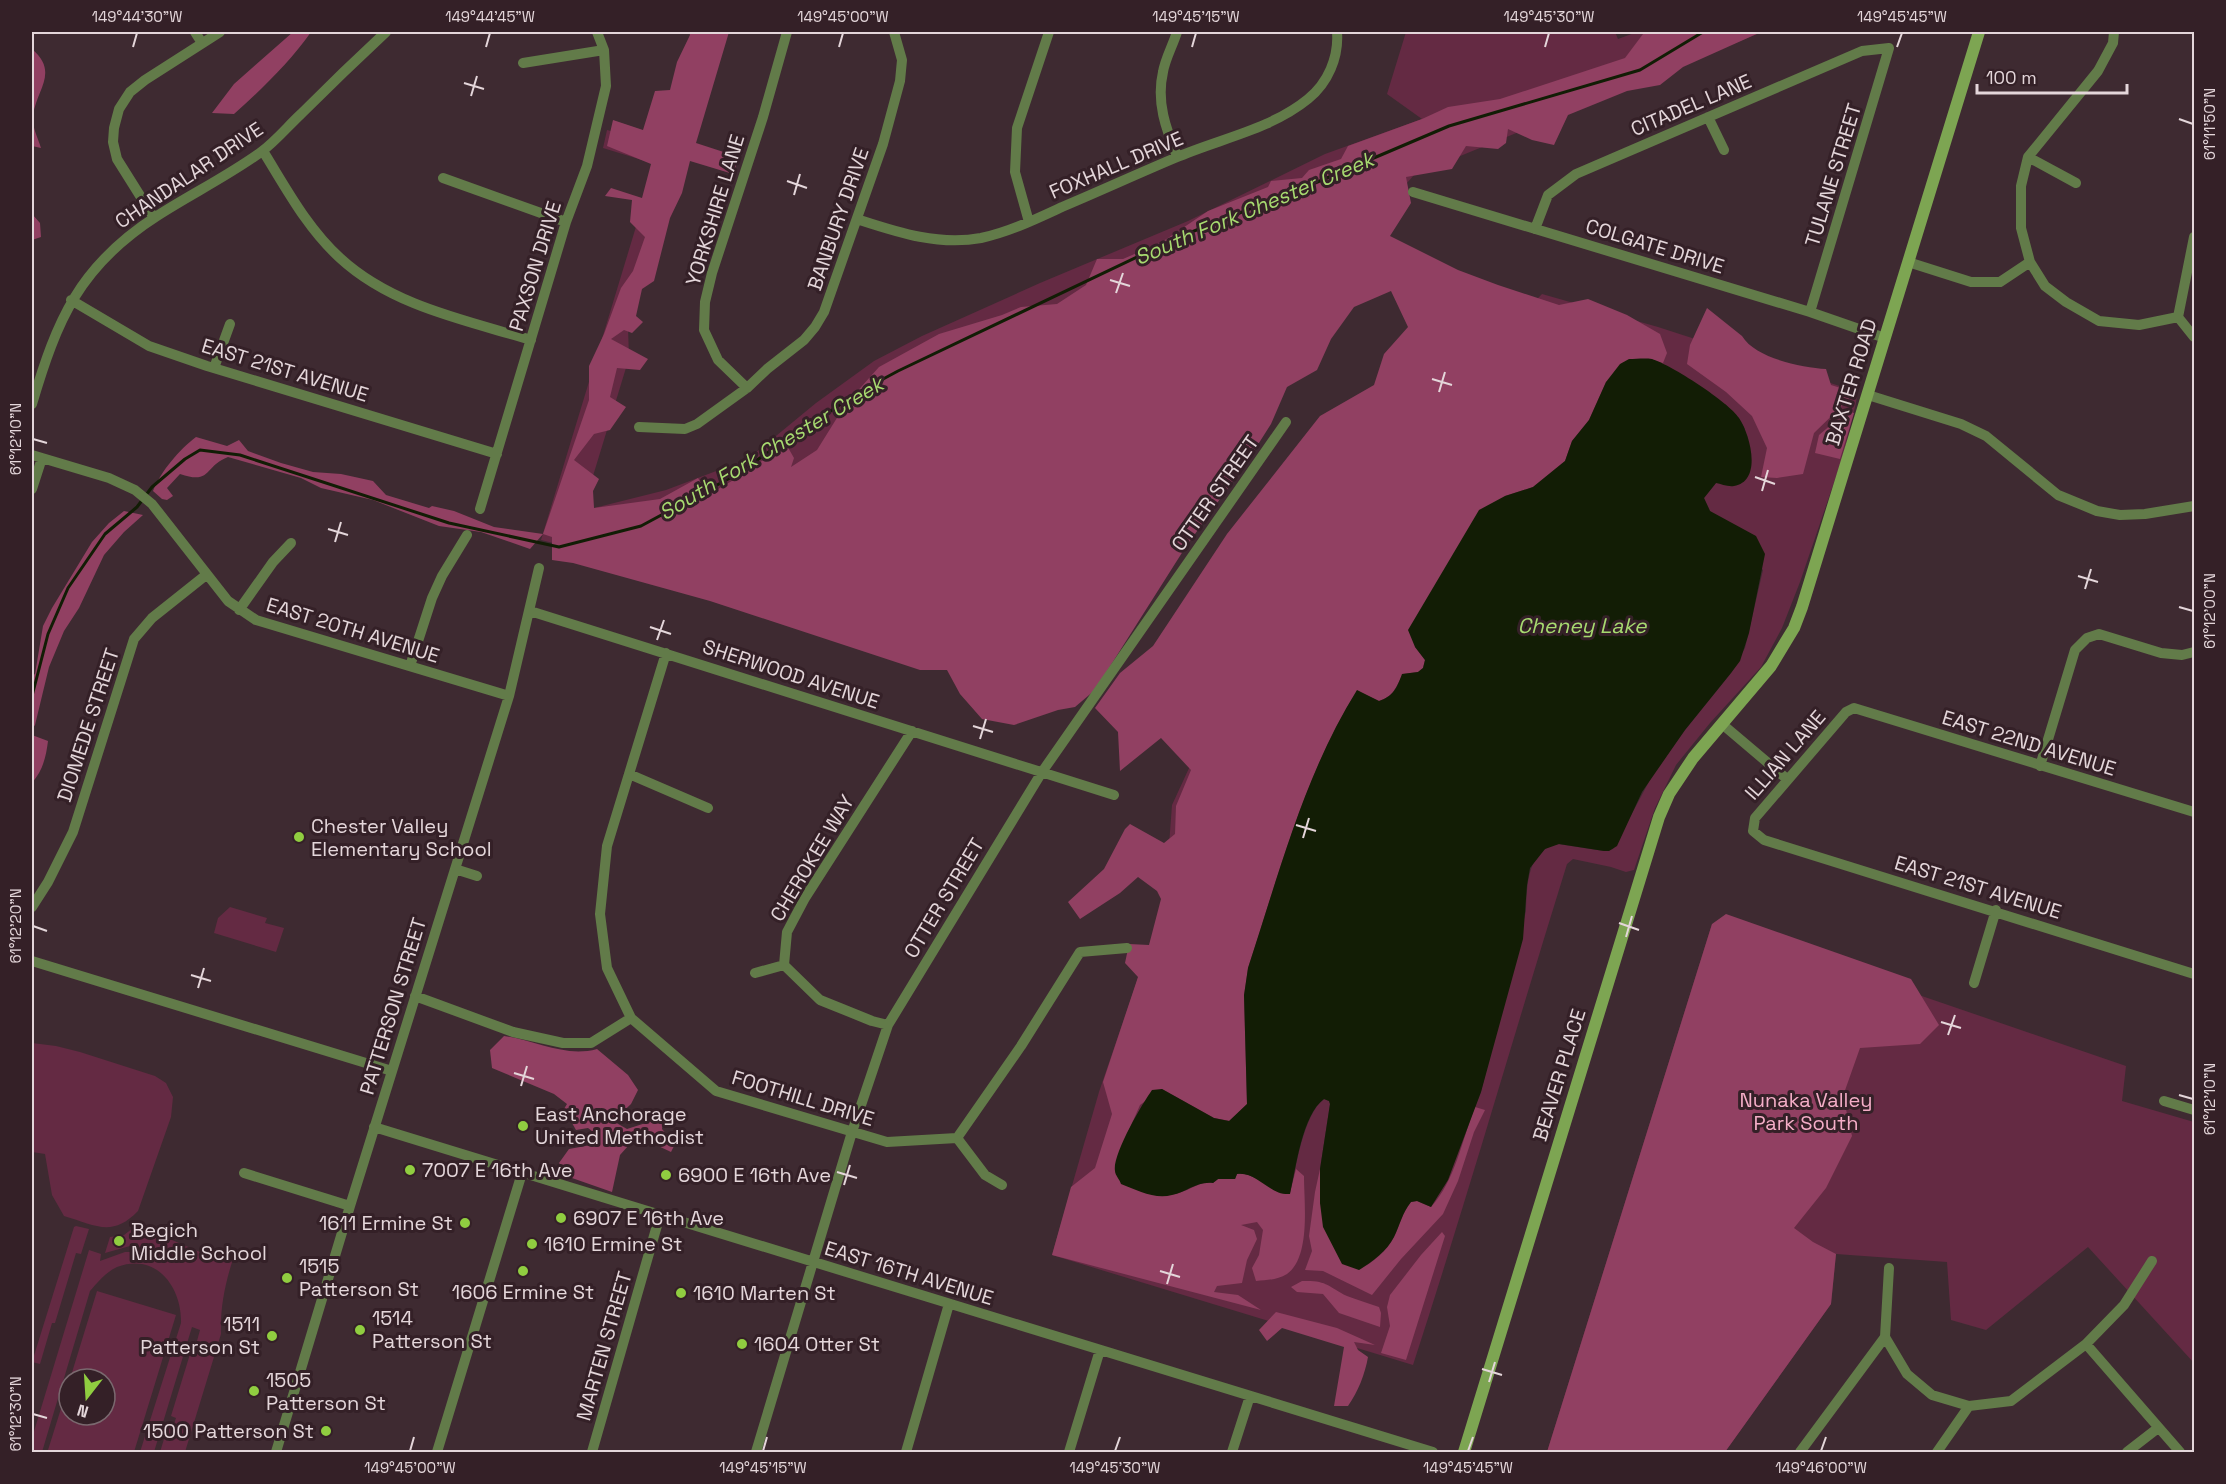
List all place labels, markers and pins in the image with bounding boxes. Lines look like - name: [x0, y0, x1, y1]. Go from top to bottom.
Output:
- place label: Chester Valley Elementary School: [311, 813, 492, 862]
- marker: Chester Valley Elementary School: [292, 830, 306, 844]
- place label: East Anchorage United Methodist: [535, 1101, 704, 1150]
- marker: East Anchorage United Methodist: [516, 1119, 530, 1133]
- place label: 7007 E 16th Ave: [422, 1157, 573, 1183]
- place label: 6900 E 16th Ave: [678, 1162, 831, 1188]
- marker: 7007 E 16th Ave: [403, 1163, 417, 1177]
- marker: 6900 E 16th Ave: [659, 1168, 673, 1182]
- place label: 6907 E 16th Ave: [573, 1205, 724, 1231]
- place label: 1611 Ermine St: [319, 1210, 453, 1236]
- marker: 6907 E 16th Ave: [554, 1211, 568, 1225]
- marker: 1611 Ermine St: [458, 1216, 472, 1230]
- place label: Begich Middle School: [131, 1217, 267, 1266]
- place label: 1610 Ermine St: [544, 1231, 682, 1257]
- marker: Begich Middle School: [112, 1234, 126, 1248]
- marker: 1610 Ermine St: [525, 1237, 539, 1251]
- place label: 1515 Patterson St: [299, 1253, 419, 1302]
- marker: 1606 Ermine St: [516, 1264, 530, 1278]
- marker: 1515 Patterson St: [280, 1271, 294, 1285]
- place label: 1606 Ermine St: [452, 1279, 594, 1305]
- place label: 1610 Marten St: [693, 1280, 836, 1306]
- marker: 1610 Marten St: [674, 1286, 688, 1300]
- place label: 1514 Patterson St: [372, 1305, 492, 1354]
- place label: 1511 Patterson St: [140, 1311, 260, 1360]
- marker: 1514 Patterson St: [353, 1323, 367, 1337]
- marker: 1511 Patterson St: [265, 1329, 279, 1343]
- place label: 1604 Otter St: [754, 1331, 880, 1357]
- marker: 1604 Otter St: [735, 1337, 749, 1351]
- place label: 1505 Patterson St: [266, 1367, 386, 1416]
- marker: 1505 Patterson St: [247, 1384, 261, 1398]
- place label: 1500 Patterson St: [143, 1418, 314, 1444]
- marker: 1500 Patterson St: [319, 1424, 333, 1438]

